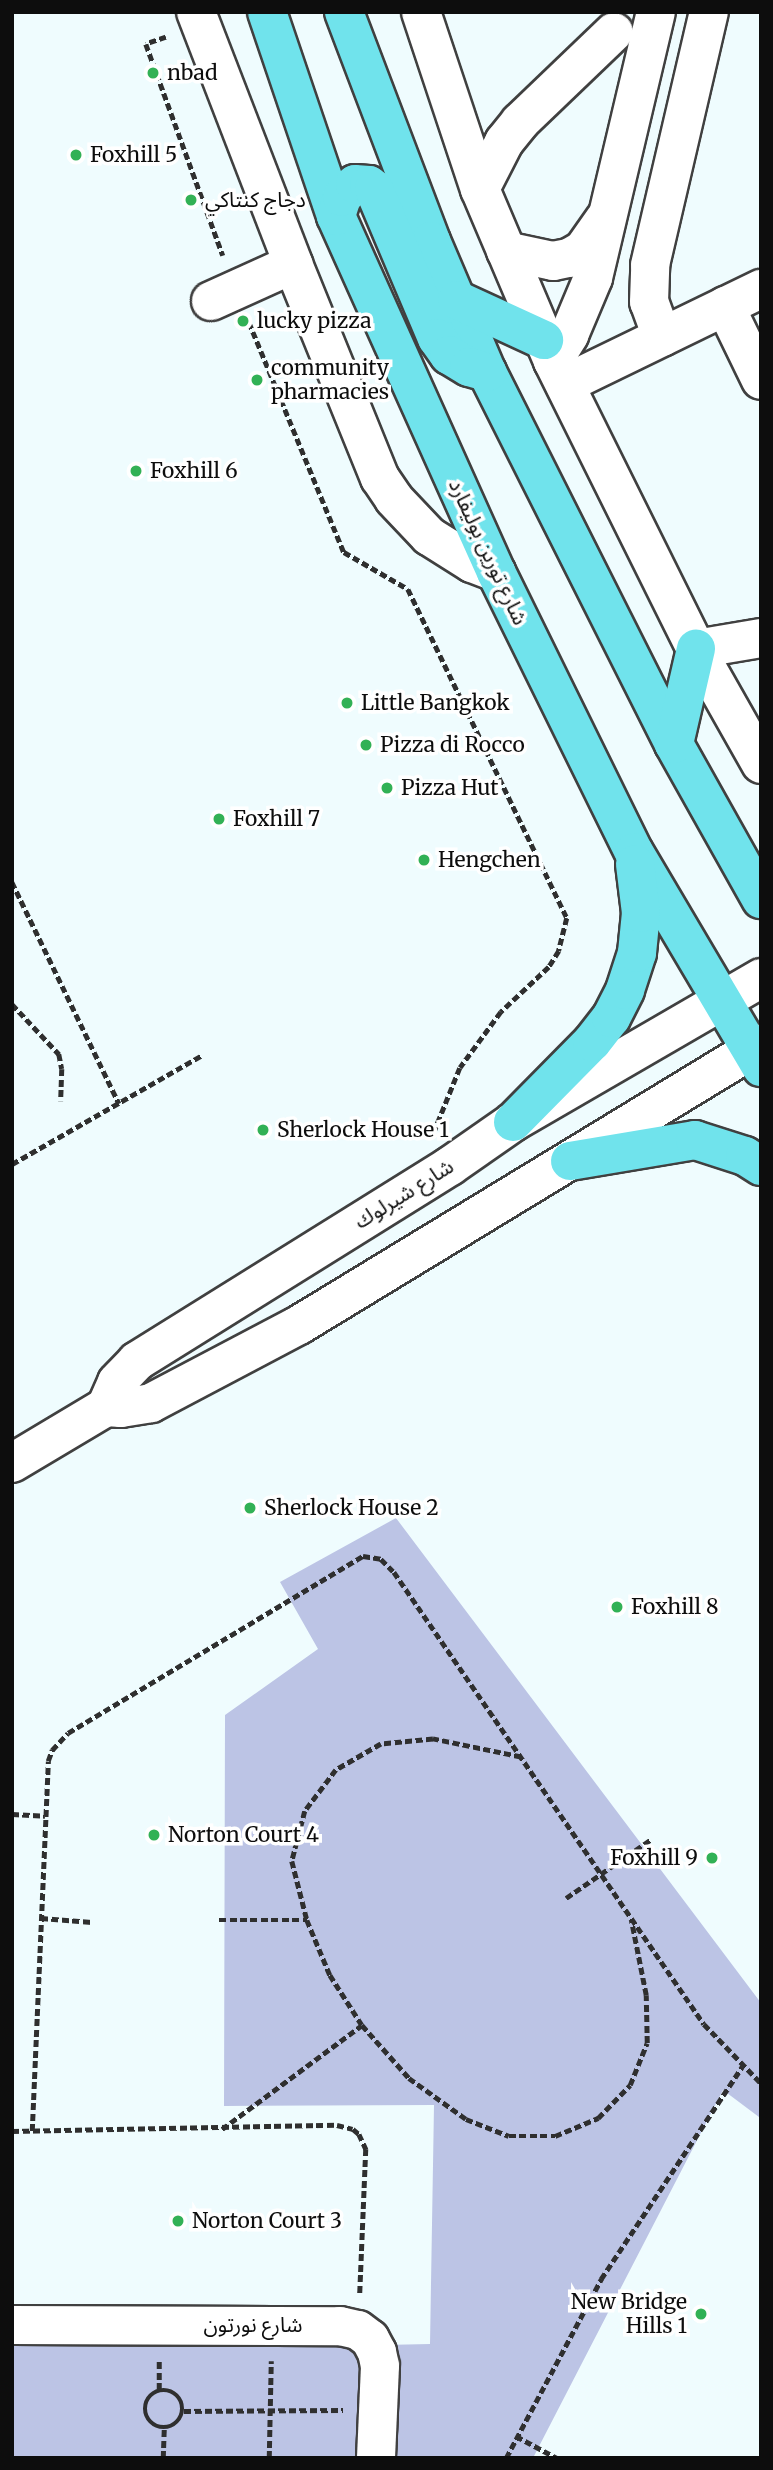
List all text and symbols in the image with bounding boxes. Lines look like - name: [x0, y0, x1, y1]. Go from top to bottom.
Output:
- place label: nbad: [167, 60, 218, 86]
- marker: nbad: [145, 65, 161, 81]
- place label: Foxhill 5: [90, 142, 177, 168]
- marker: Foxhill 5: [68, 147, 84, 163]
- place label: دجاج كنتاكي: [205, 187, 306, 213]
- marker: دجاج كنتاكي: [183, 192, 199, 208]
- place label: lucky pizza: [257, 308, 371, 334]
- marker: lucky pizza: [235, 313, 251, 329]
- place label: community pharmacies: [271, 355, 389, 405]
- marker: community pharmacies: [249, 372, 265, 388]
- place label: Foxhill 6: [150, 458, 238, 484]
- marker: Foxhill 6: [128, 463, 144, 479]
- street label: شارع تورين بوليفارد: [443, 475, 533, 629]
- place label: Little Bangkok: [361, 690, 510, 716]
- marker: Little Bangkok: [339, 695, 355, 711]
- place label: Pizza di Rocco: [380, 732, 525, 758]
- marker: Pizza di Rocco: [358, 737, 374, 753]
- place label: Pizza Hut: [401, 775, 498, 801]
- marker: Pizza Hut: [379, 780, 395, 796]
- place label: Foxhill 7: [233, 806, 320, 832]
- marker: Foxhill 7: [211, 811, 227, 827]
- place label: Hengchen: [438, 847, 541, 873]
- marker: Hengchen: [416, 852, 432, 868]
- place label: Sherlock House 1: [277, 1117, 449, 1143]
- marker: Sherlock House 1: [255, 1122, 271, 1138]
- street label: شارع شيرلوك: [350, 1154, 458, 1234]
- place label: Sherlock House 2: [264, 1495, 439, 1521]
- marker: Sherlock House 2: [242, 1500, 258, 1516]
- place label: Foxhill 8: [631, 1594, 719, 1620]
- marker: Foxhill 8: [609, 1599, 625, 1615]
- place label: Norton Court 4: [168, 1822, 319, 1848]
- marker: Norton Court 4: [146, 1827, 162, 1843]
- place label: Foxhill 9: [610, 1845, 698, 1871]
- marker: Foxhill 9: [704, 1850, 720, 1866]
- place label: Norton Court 3: [192, 2208, 342, 2234]
- marker: Norton Court 3: [170, 2213, 186, 2229]
- place label: New Bridge Hills 1: [571, 2289, 687, 2339]
- marker: New Bridge Hills 1: [693, 2306, 709, 2322]
- street label: شارع نورتون: [203, 2312, 303, 2338]

